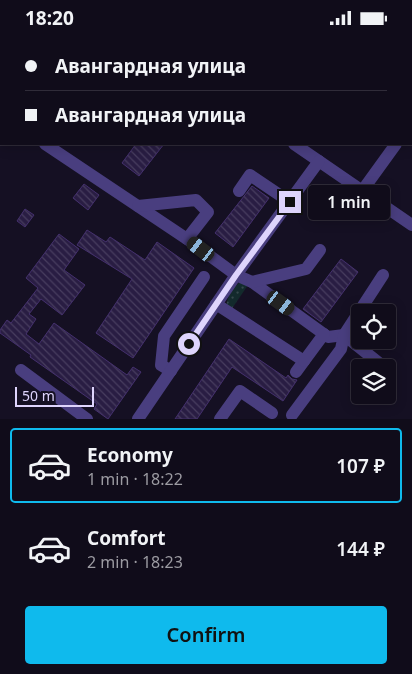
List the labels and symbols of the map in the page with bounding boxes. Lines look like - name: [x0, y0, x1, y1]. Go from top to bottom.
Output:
- callout: 1 min: [308, 185, 390, 219]
- route end: [279, 191, 301, 213]
- car: [184, 234, 217, 264]
- car: [264, 288, 297, 318]
- route start: [178, 333, 200, 355]
- scale bar: [15, 384, 94, 407]

